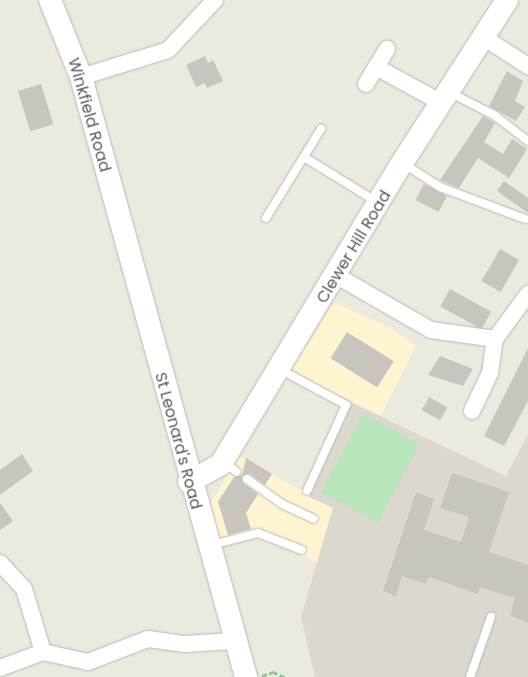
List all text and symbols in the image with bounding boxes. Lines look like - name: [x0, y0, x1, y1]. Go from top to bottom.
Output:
- street label: Winkfield Road: [64, 56, 114, 174]
- street label: Clewer Hill Road: [313, 187, 395, 307]
- street label: St Leonard's Road: [150, 370, 206, 512]

